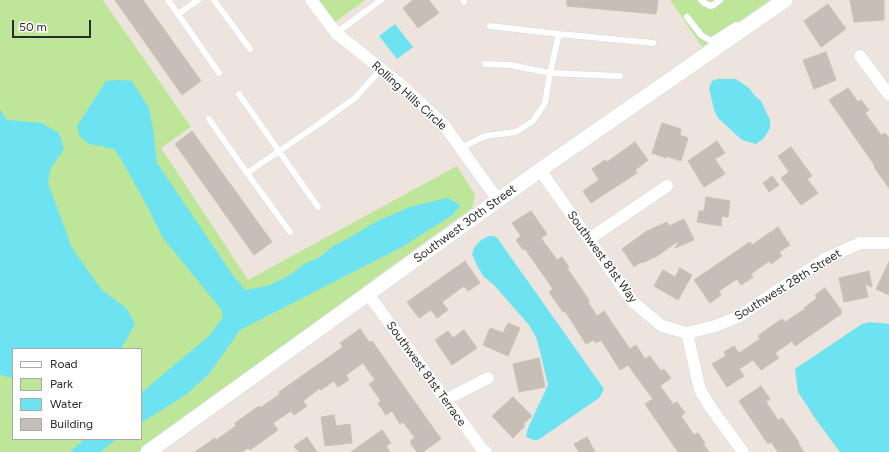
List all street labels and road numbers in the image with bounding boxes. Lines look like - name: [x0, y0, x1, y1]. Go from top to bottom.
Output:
- street label: Rolling Hills Circle: [368, 59, 450, 133]
- street label: Southwest 30th Street: [411, 182, 519, 266]
- street label: Southwest 81st Way: [564, 208, 640, 306]
- street label: Southwest 28th Street: [732, 246, 844, 324]
- street label: Southwest 81st Terrace: [383, 319, 469, 429]

